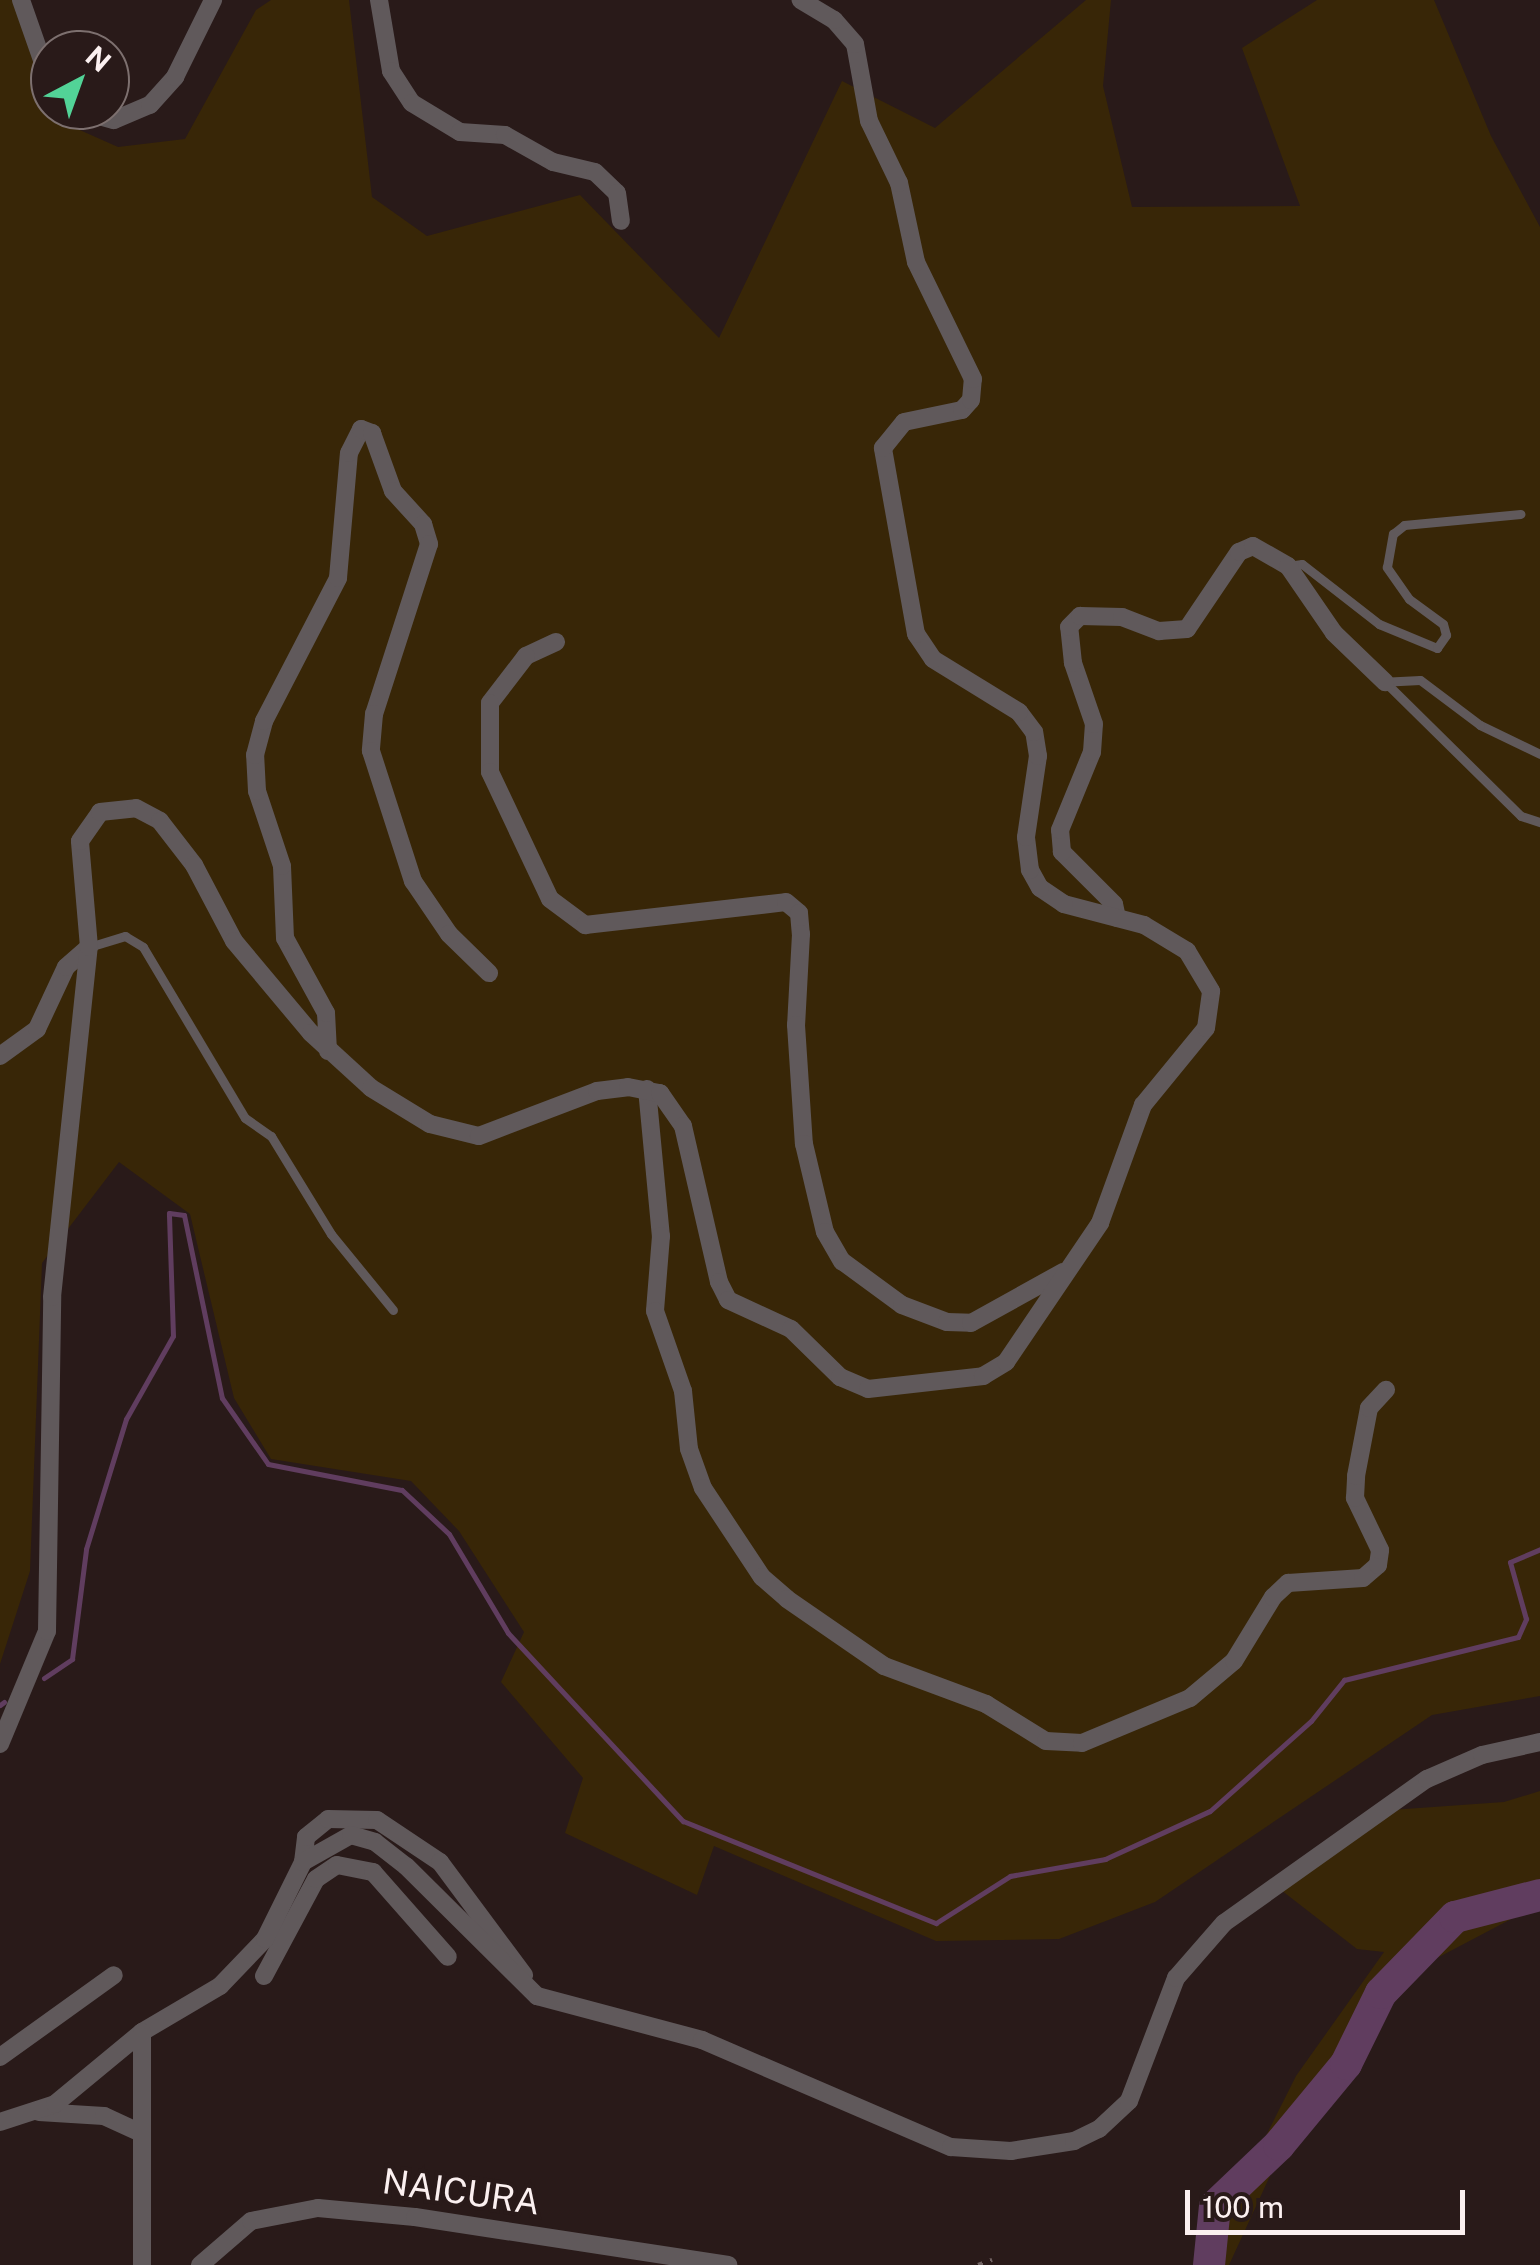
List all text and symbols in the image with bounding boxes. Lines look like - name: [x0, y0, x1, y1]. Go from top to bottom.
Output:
- north arrow: [30, 30, 130, 130]
- text: N: [80, 39, 118, 78]
- street label: NAICURA: [380, 2160, 542, 2224]
- scale bar: [1190, 2170, 1470, 2232]
- text: 100 m: [1202, 2189, 1284, 2225]

